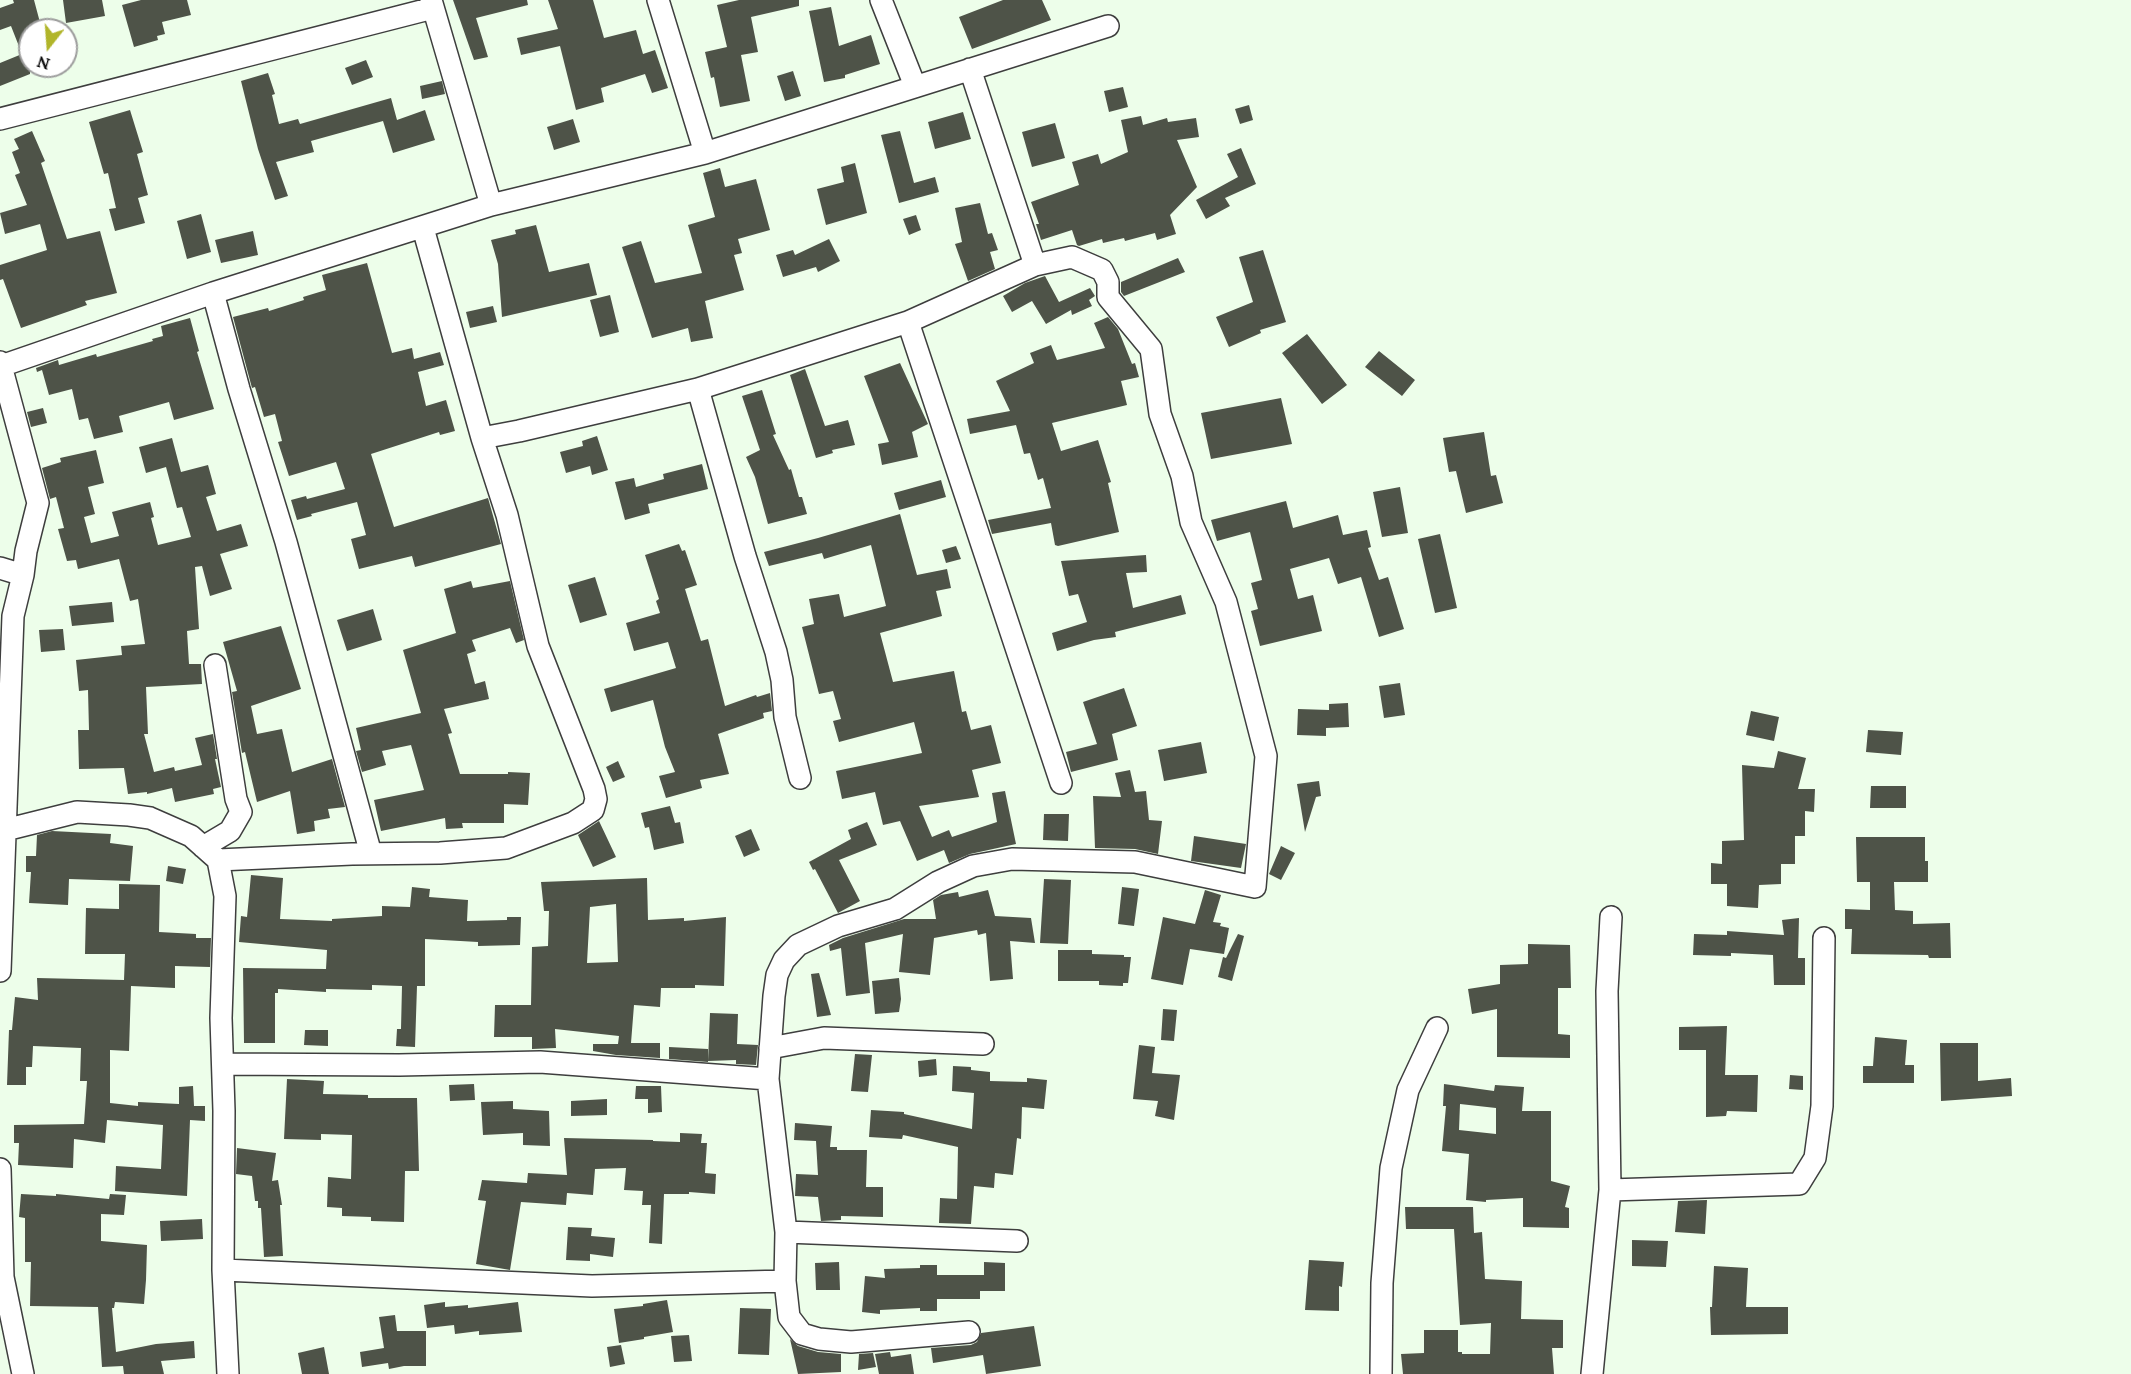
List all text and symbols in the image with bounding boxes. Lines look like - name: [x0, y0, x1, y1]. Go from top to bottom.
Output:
- north arrow: [18, 18, 78, 78]
- text: N: [34, 52, 52, 75]

